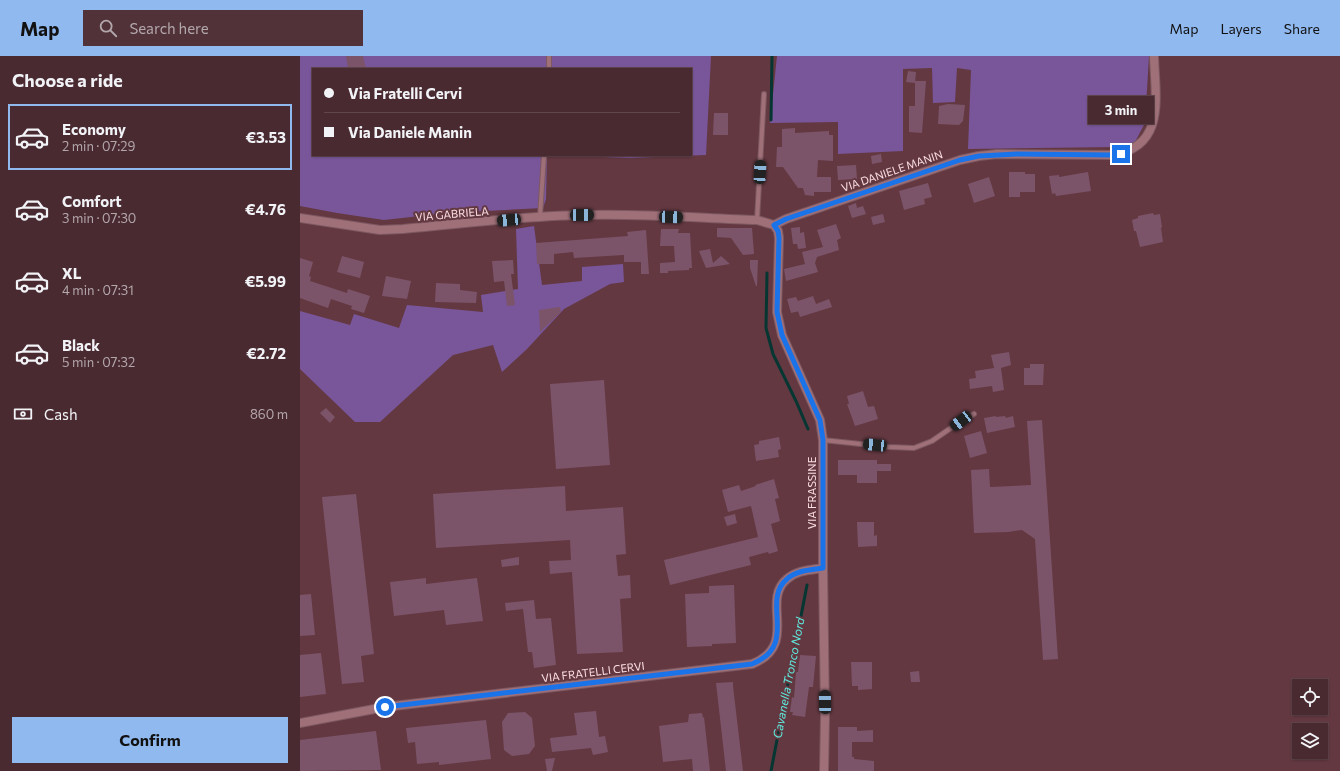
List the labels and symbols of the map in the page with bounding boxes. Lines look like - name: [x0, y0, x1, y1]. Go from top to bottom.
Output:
- callout: 3 min: [1088, 96, 1154, 124]
- route end: [1112, 145, 1130, 163]
- street label: VIA DANIELE MANIN: [839, 147, 944, 194]
- car: [753, 160, 767, 184]
- street label: VIA GABRIELA: [415, 204, 490, 223]
- car: [570, 209, 594, 221]
- car: [659, 211, 683, 223]
- car: [497, 213, 521, 227]
- car: [948, 409, 974, 433]
- car: [863, 438, 887, 452]
- street label: VIA FRASSINE: [805, 457, 818, 529]
- water label: Cavanella Tronco Nord: [769, 615, 807, 739]
- street label: VIA FRATELLI CERVI: [541, 659, 645, 684]
- car: [819, 690, 831, 714]
- route start: [376, 698, 394, 716]

